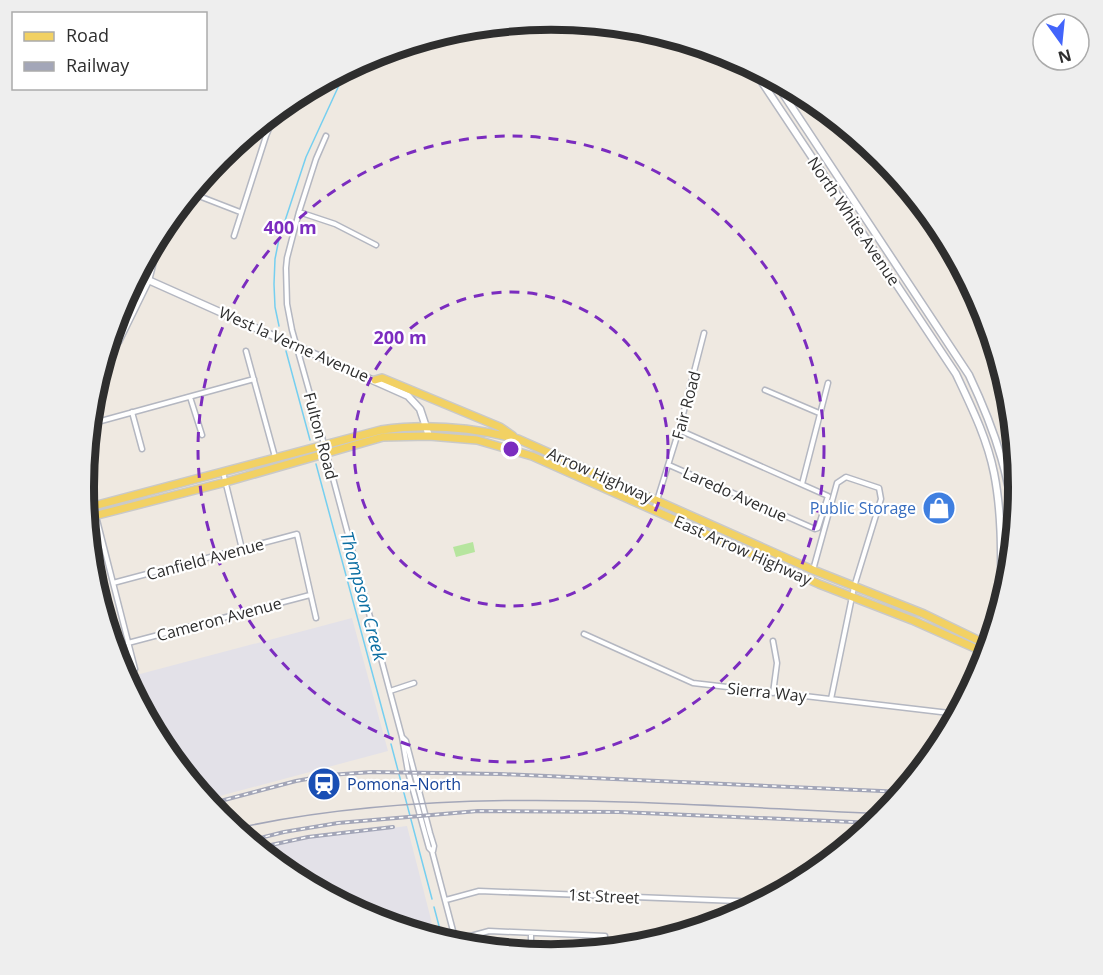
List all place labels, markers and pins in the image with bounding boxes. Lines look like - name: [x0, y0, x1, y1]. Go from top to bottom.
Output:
- centre of rings: [501, 439, 521, 459]
- shop icon: Public Storage: [921, 490, 957, 526]
- place label: Public Storage: [810, 497, 916, 519]
- station icon: Pomona–North: [306, 766, 342, 802]
- place label: Pomona–North: [347, 773, 461, 795]

